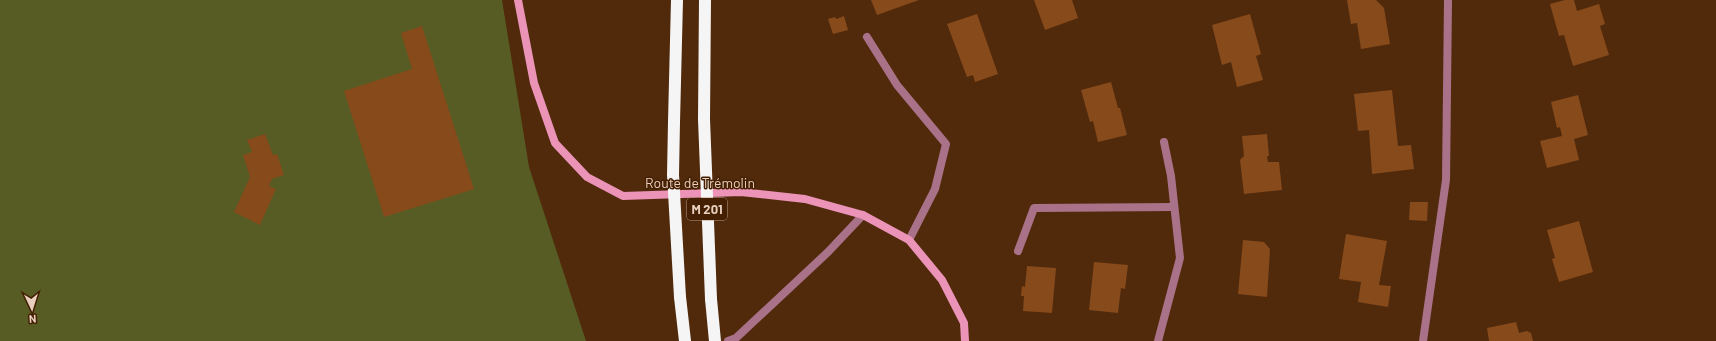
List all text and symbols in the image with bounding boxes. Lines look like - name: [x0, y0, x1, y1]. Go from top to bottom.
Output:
- street label: Route de Trémolin: [645, 174, 755, 191]
- road number: M 201: [687, 198, 727, 220]
- north arrow: [12, 289, 52, 329]
- text: N: [29, 313, 37, 326]

